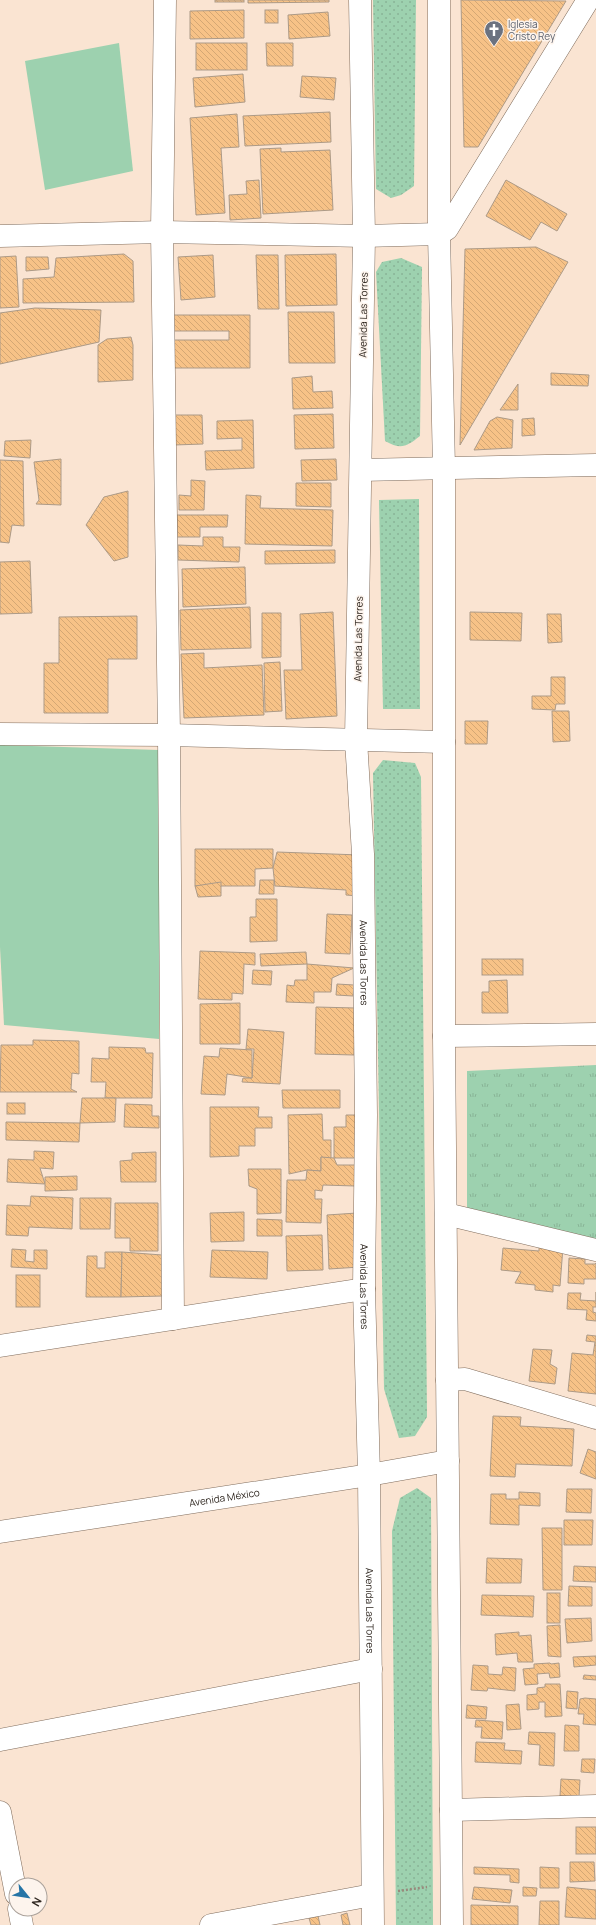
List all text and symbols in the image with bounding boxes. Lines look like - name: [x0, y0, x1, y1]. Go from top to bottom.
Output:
- place label: Iglesia Cristo Rey: [508, 17, 556, 43]
- church icon: Iglesia Cristo Rey: [483, 19, 505, 47]
- street label: Avenida Las Torres: [355, 272, 371, 358]
- street label: Avenida Las Torres: [350, 596, 366, 682]
- street label: Avenida Las Torres: [357, 920, 372, 1006]
- street label: Avenida Las Torres: [357, 1244, 372, 1330]
- street label: Avenida México: [188, 1485, 261, 1510]
- street label: Avenida Las Torres: [363, 1568, 378, 1653]
- north arrow: [8, 1877, 48, 1917]
- text: N: [29, 1895, 46, 1910]

